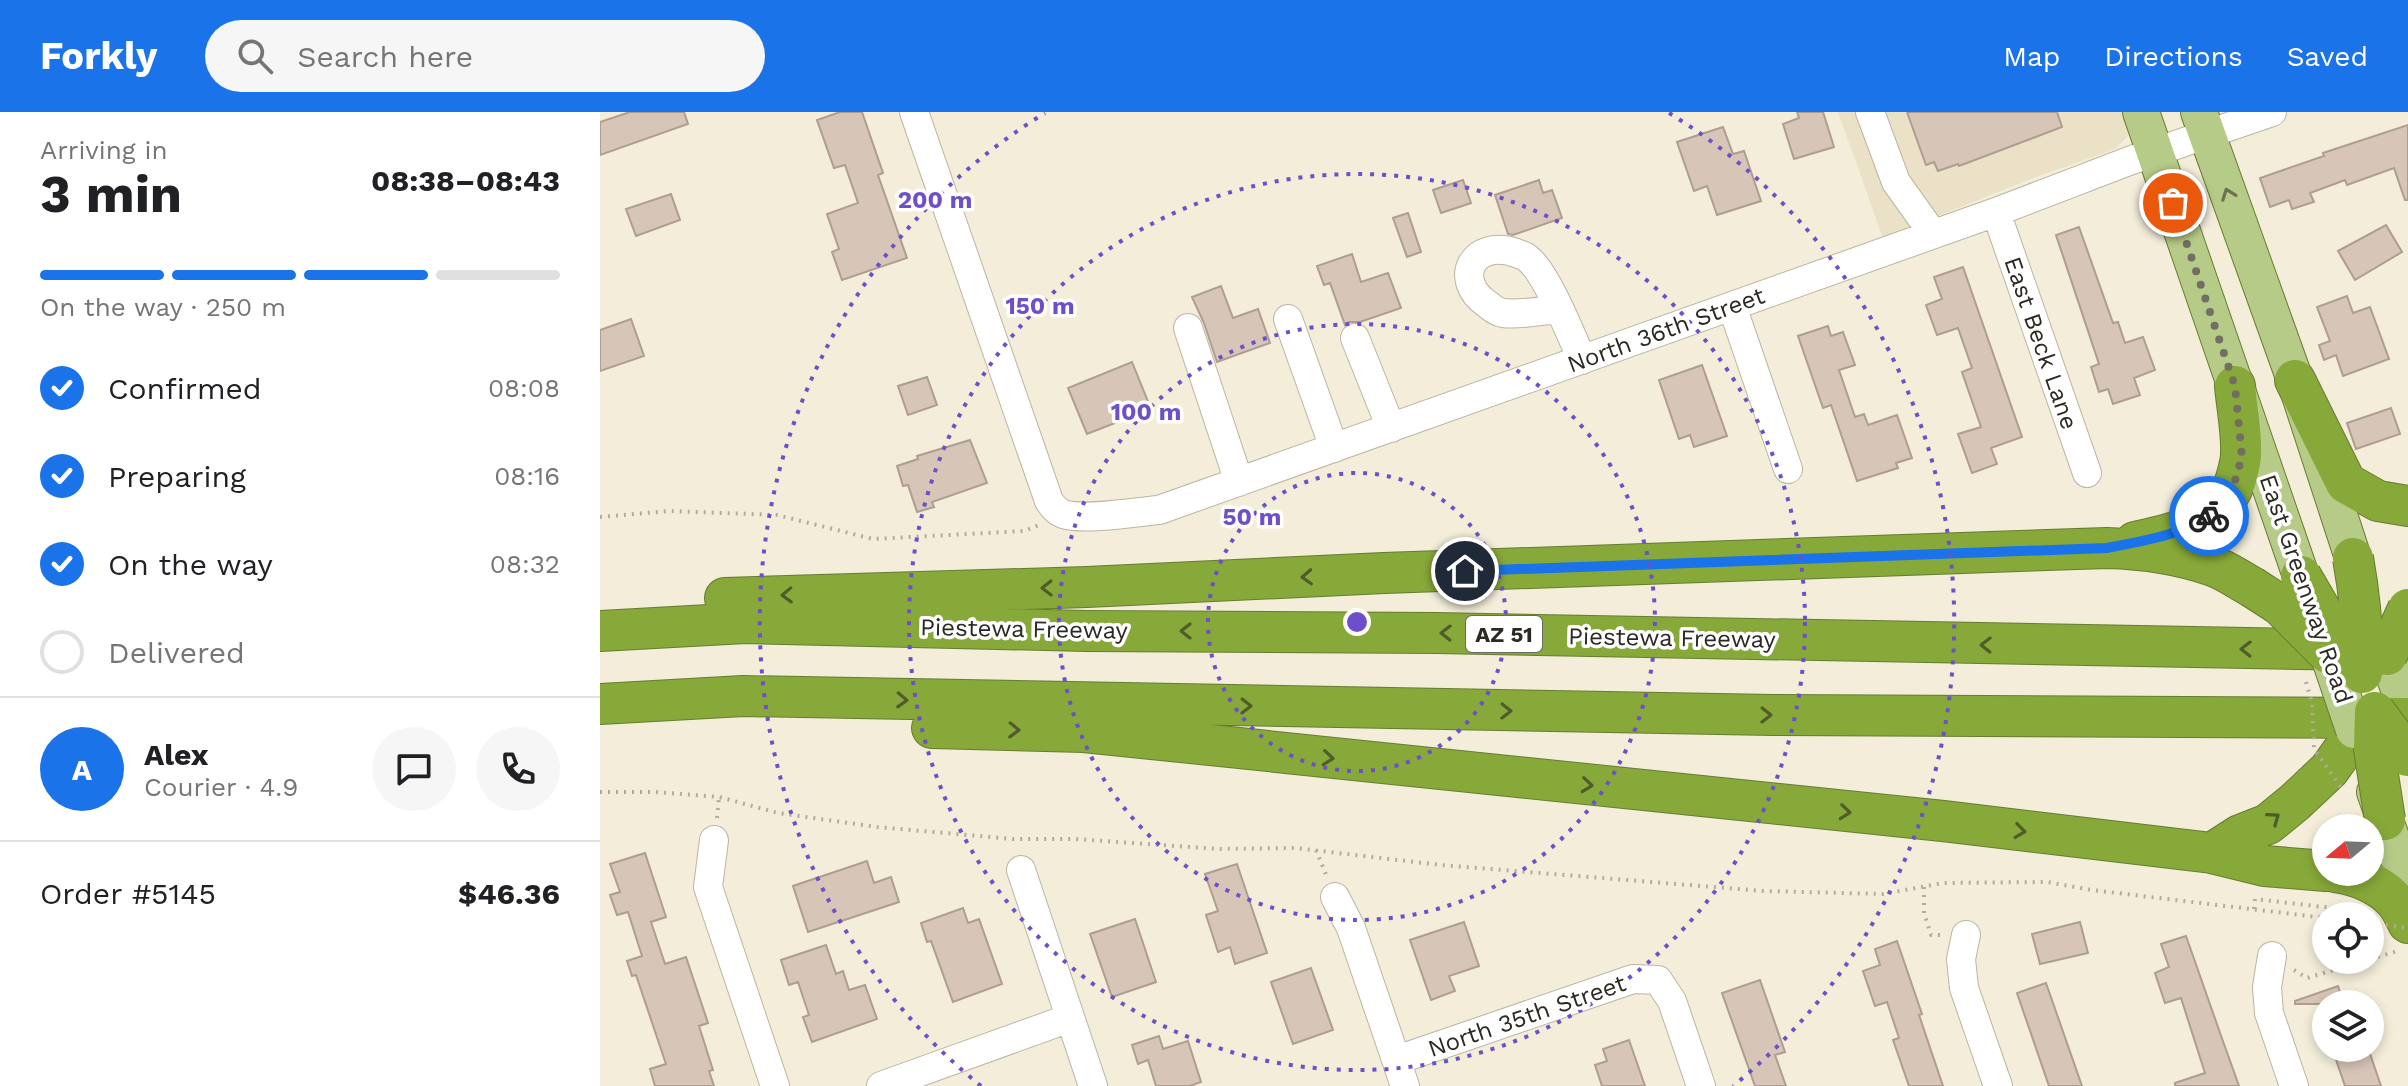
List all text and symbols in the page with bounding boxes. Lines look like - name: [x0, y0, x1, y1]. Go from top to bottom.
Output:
- search box: [205, 20, 765, 92]
- text: Forkly: [40, 34, 157, 78]
- icon: search: [233, 34, 277, 78]
- text: Search here: [297, 39, 473, 74]
- text: Map: [2003, 40, 2060, 73]
- text: Directions: [2104, 40, 2243, 73]
- text: Saved: [2287, 40, 2368, 73]
- text: Arriving in: [40, 135, 168, 165]
- text: 08:38–08:43: [371, 163, 560, 198]
- text: 3 min: [40, 164, 182, 225]
- pin: [2139, 169, 2207, 237]
- icon: bag: [2151, 181, 2195, 225]
- text: 200 m: [898, 186, 972, 214]
- one-way arrow: [2222, 188, 2238, 202]
- street label: East Beck Lane: [1998, 253, 2084, 433]
- street label: North 36th Street: [1564, 281, 1768, 379]
- text: On the way · 250 m: [40, 292, 286, 322]
- text: 150 m: [1005, 292, 1075, 320]
- icon: check: [40, 366, 84, 410]
- text: Confirmed: [108, 371, 262, 406]
- text: 08:08: [488, 373, 560, 403]
- text: 100 m: [1111, 398, 1181, 426]
- icon: check: [40, 454, 84, 498]
- text: Preparing: [108, 459, 246, 494]
- text: 08:16: [494, 461, 560, 491]
- street label: East Greenway Road: [2254, 471, 2358, 707]
- courier: [2169, 476, 2249, 556]
- icon: bike: [2187, 494, 2231, 538]
- text: 50 m: [1223, 503, 1281, 531]
- pin: [1431, 537, 1499, 605]
- icon: check: [40, 542, 84, 586]
- text: On the way: [108, 547, 273, 582]
- text: 08:32: [490, 549, 560, 579]
- icon: home: [1443, 549, 1487, 593]
- one-way arrow: [1300, 568, 1313, 585]
- one-way arrow: [1040, 579, 1053, 596]
- one-way arrow: [780, 587, 793, 604]
- centre of rings: [1343, 608, 1371, 636]
- street label: Piestewa Freeway: [920, 613, 1129, 645]
- road number: AZ 51: [1466, 616, 1542, 652]
- one-way arrow: [1179, 622, 1192, 640]
- street label: Piestewa Freeway: [1568, 622, 1777, 654]
- one-way arrow: [1439, 624, 1452, 642]
- text: Delivered: [108, 635, 245, 670]
- one-way arrow: [1979, 636, 1992, 653]
- one-way arrow: [2239, 640, 2252, 658]
- one-way arrow: [896, 692, 909, 709]
- one-way arrow: [1240, 697, 1253, 715]
- one-way arrow: [1500, 702, 1513, 720]
- one-way arrow: [1760, 706, 1773, 724]
- one-way arrow: [1008, 722, 1021, 739]
- button: chat: [372, 727, 456, 811]
- button: phone: [476, 727, 560, 811]
- text: Alex: [144, 737, 208, 772]
- one-way arrow: [1322, 749, 1335, 766]
- text: A: [72, 752, 92, 787]
- text: Courier · 4.9: [144, 772, 298, 802]
- one-way arrow: [1581, 777, 1594, 794]
- one-way arrow: [1839, 803, 1852, 820]
- one-way arrow: [2266, 813, 2280, 827]
- north arrow: [2312, 814, 2384, 886]
- map controls: [2312, 814, 2384, 1062]
- one-way arrow: [2014, 822, 2027, 839]
- text: Order #5145: [40, 876, 216, 911]
- text: $46.36: [458, 876, 560, 911]
- button: locate: [2312, 902, 2384, 974]
- street label: North 35th Street: [1424, 969, 1630, 1063]
- button: layers: [2312, 990, 2384, 1062]

